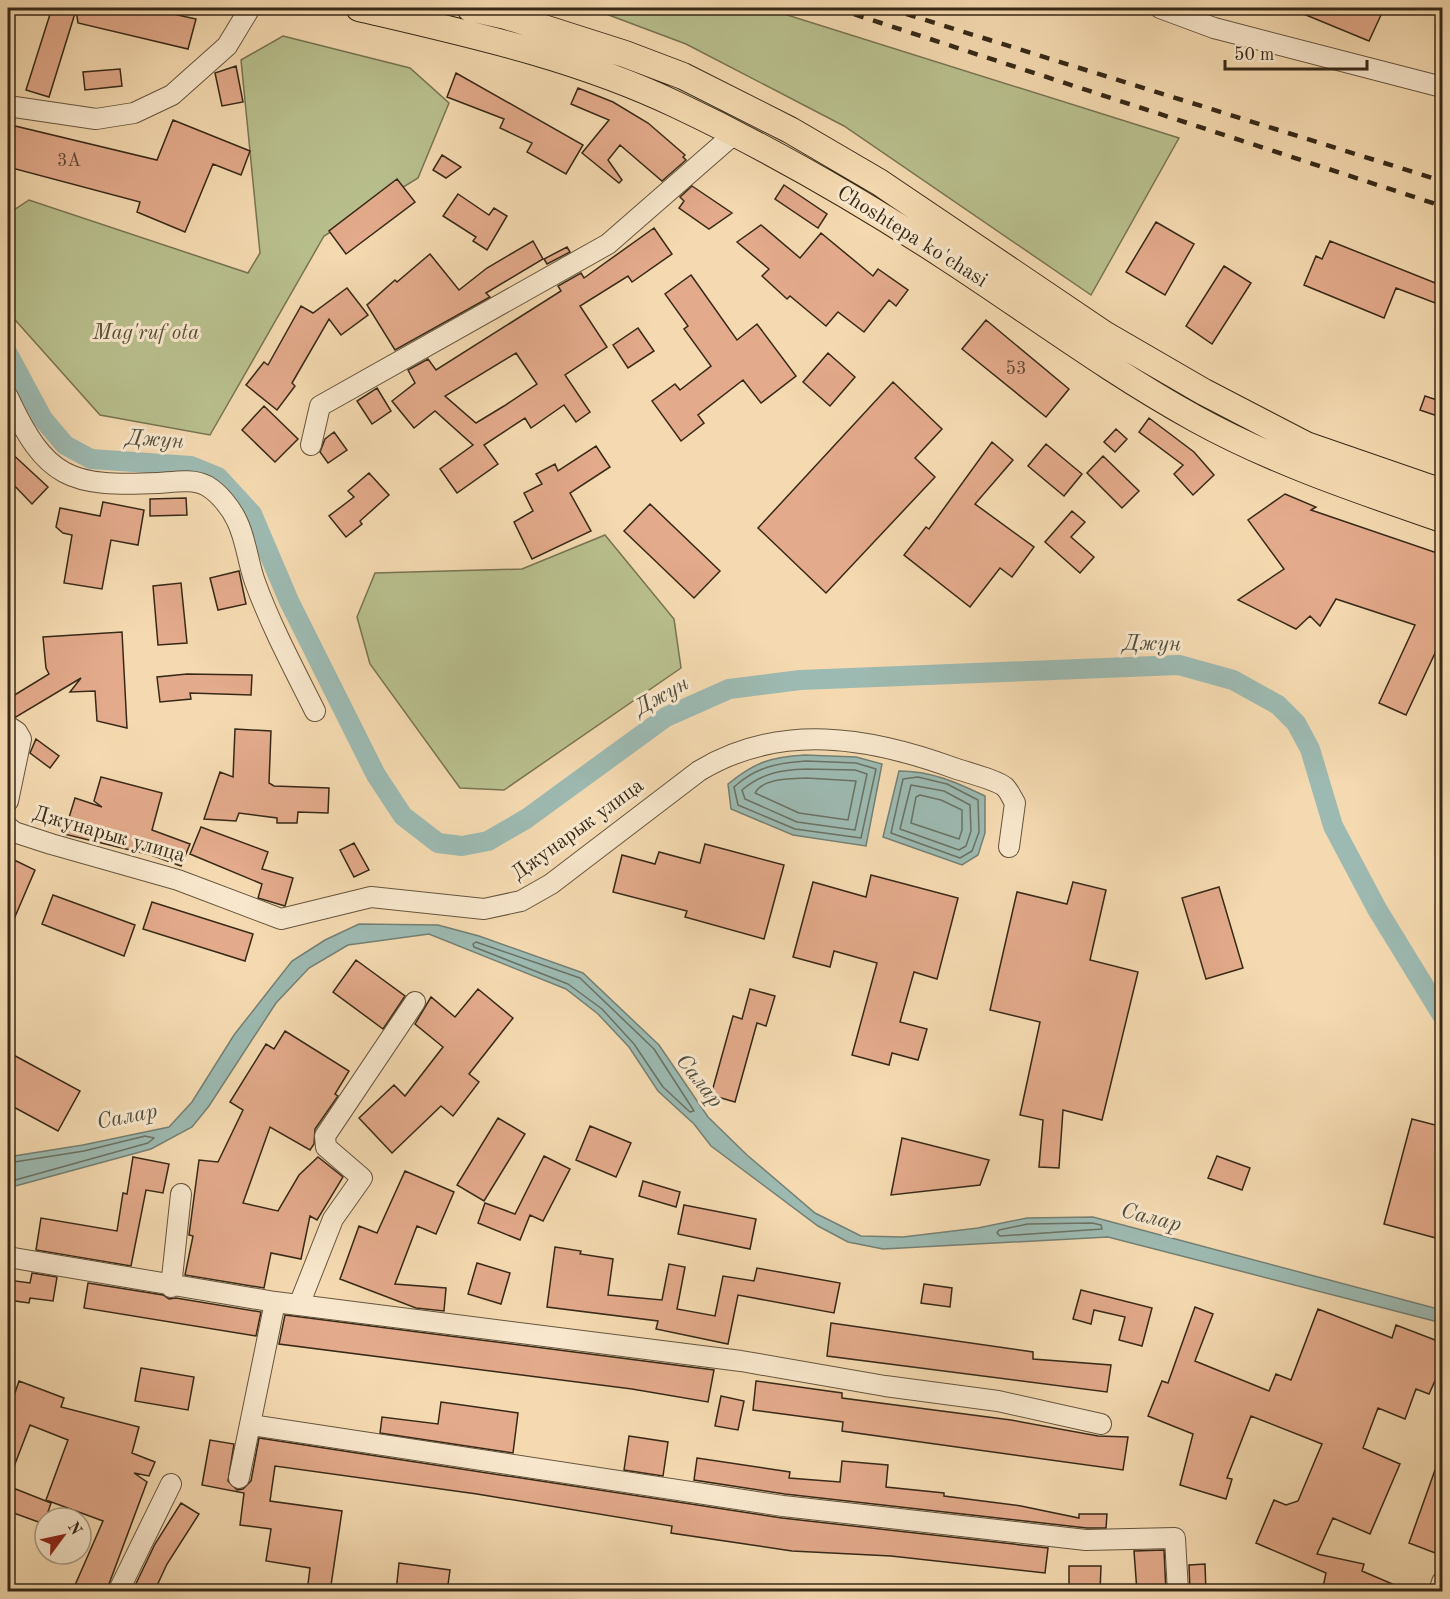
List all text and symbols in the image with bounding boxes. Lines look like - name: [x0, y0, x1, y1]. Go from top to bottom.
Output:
- scale bar: [1225, 33, 1368, 71]
- text: 50 m: [1234, 46, 1274, 64]
- house number: 3A: [57, 152, 81, 170]
- street label: Choshtepa ko'chasi: [833, 182, 991, 292]
- park label: Mag'ruf ota: [92, 323, 199, 344]
- house number: 53: [1006, 360, 1026, 378]
- water label: Джун: [122, 427, 185, 453]
- water label: Джун: [1120, 632, 1182, 656]
- water label: Джун: [629, 672, 693, 721]
- street label: Джунарык улица: [508, 775, 648, 885]
- street label: Джунарык улица: [30, 803, 188, 867]
- water label: Салар: [671, 1050, 727, 1112]
- water label: Салар: [95, 1100, 159, 1134]
- water label: Салар: [1118, 1200, 1184, 1236]
- north arrow: [33, 1506, 93, 1566]
- text: N: [64, 1519, 84, 1539]

